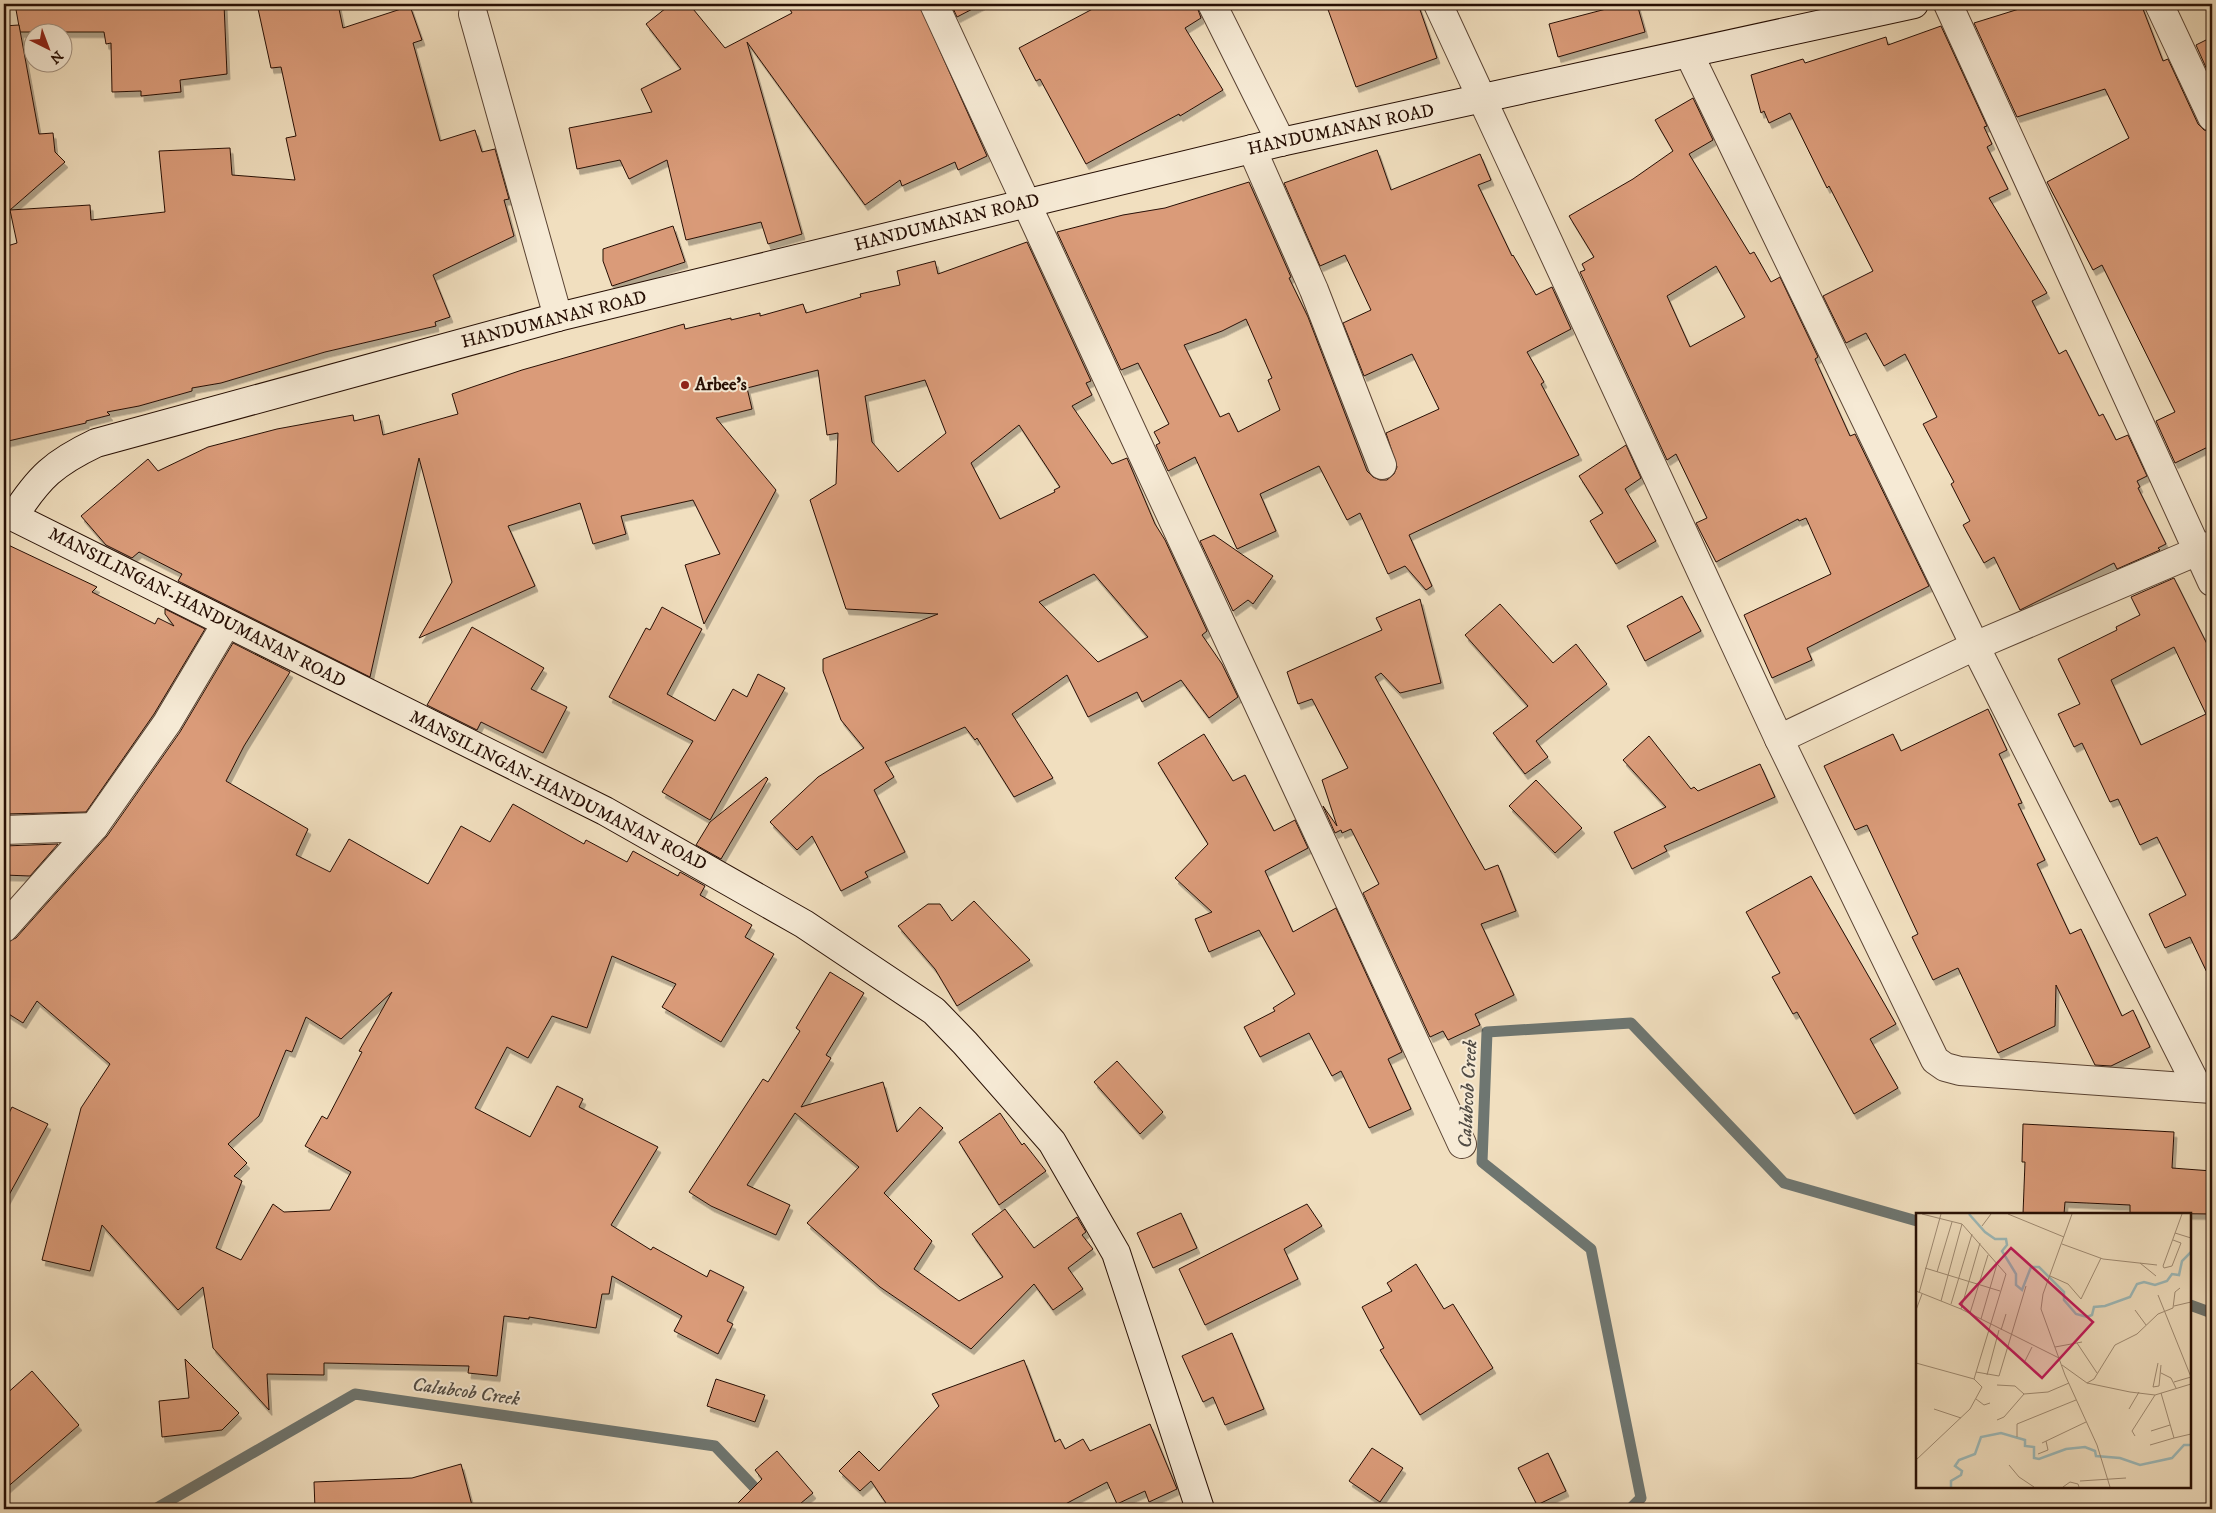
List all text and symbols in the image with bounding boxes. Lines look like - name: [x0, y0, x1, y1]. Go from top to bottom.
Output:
- north arrow: [22, 22, 72, 72]
- text: N: [45, 46, 66, 68]
- street label: HANDUMANAN ROAD: [1246, 99, 1436, 161]
- street label: HANDUMANAN ROAD: [852, 189, 1042, 257]
- street label: HANDUMANAN ROAD: [459, 286, 649, 354]
- place label: Arbee's: [694, 374, 747, 396]
- marker: Arbee's: [679, 379, 691, 391]
- street label: MANSILINGAN-HANDUMANAN ROAD: [45, 523, 349, 693]
- street label: MANSILINGAN-HANDUMANAN ROAD: [406, 706, 710, 876]
- water label: Calubcob Creek: [1454, 1039, 1482, 1149]
- inset map: [1916, 1213, 2191, 1488]
- water label: Calubcob Creek: [411, 1373, 521, 1411]

